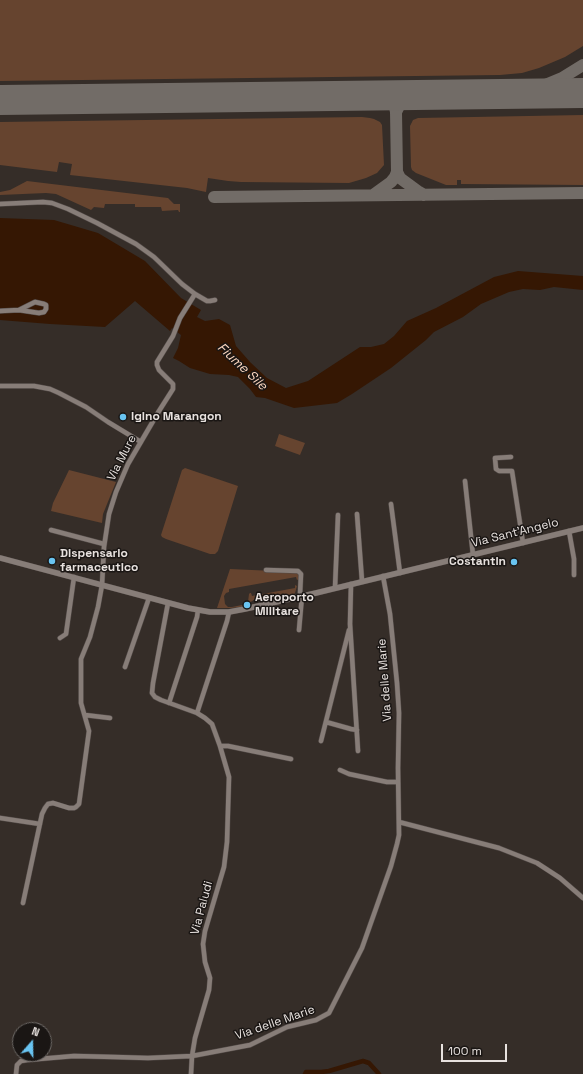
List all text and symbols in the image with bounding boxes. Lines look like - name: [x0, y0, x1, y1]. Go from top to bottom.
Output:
- water label: Fiume Sile: [214, 340, 270, 394]
- place label: Igino Marangon: [131, 410, 222, 424]
- marker: Igino Marangon: [118, 412, 128, 422]
- street label: Via Mure: [104, 433, 140, 483]
- street label: Via Sant'Angelo: [470, 515, 560, 551]
- place label: Dispensario farmaceutico: [60, 547, 138, 575]
- place label: Costantin: [449, 555, 506, 569]
- marker: Dispensario farmaceutico: [47, 556, 57, 566]
- marker: Costantin: [509, 557, 519, 567]
- place label: Aeroporto Militare: [255, 591, 314, 619]
- marker: Aeroporto Militare: [242, 600, 252, 610]
- street label: Via delle Marie: [375, 638, 395, 722]
- street label: Via Paludi: [188, 879, 216, 937]
- street label: Via delle Marie: [233, 1003, 317, 1043]
- north arrow: [12, 1022, 52, 1062]
- text: N: [30, 1024, 42, 1040]
- scale bar: [443, 1036, 509, 1062]
- text: 100 m: [448, 1043, 482, 1059]

